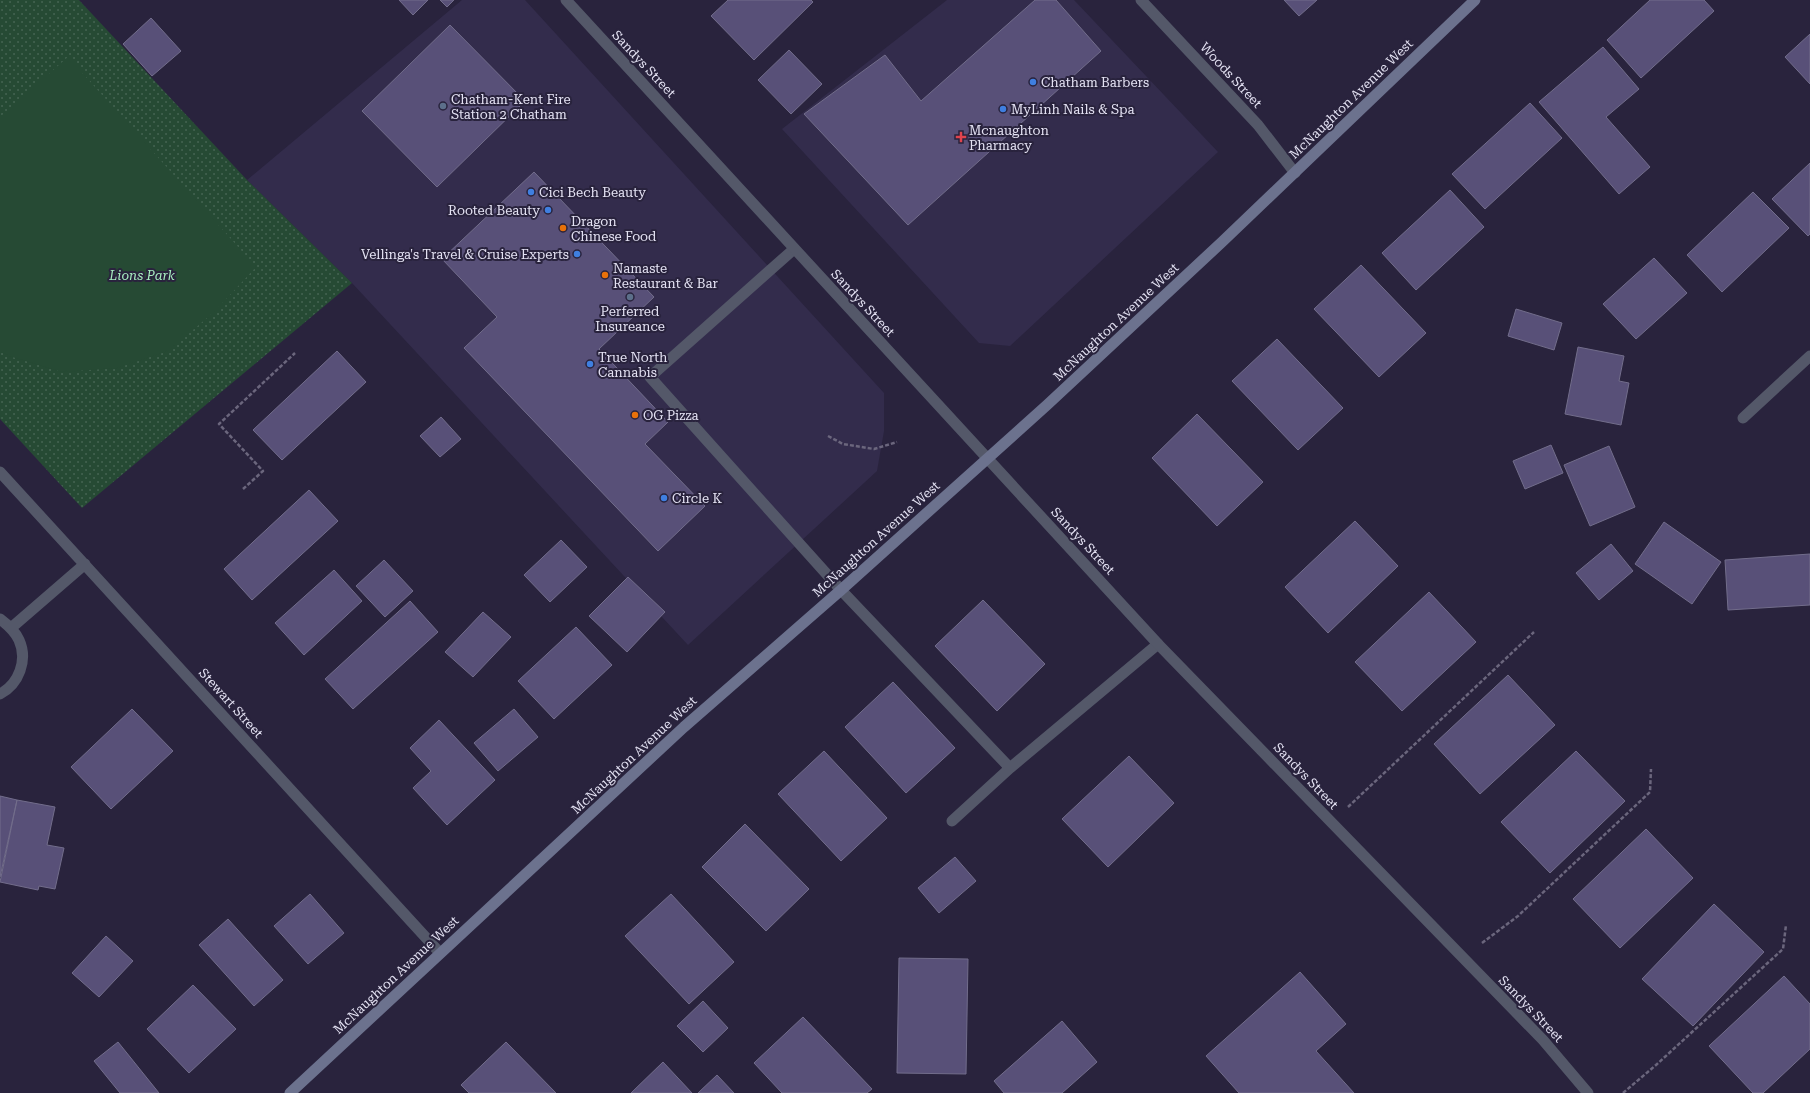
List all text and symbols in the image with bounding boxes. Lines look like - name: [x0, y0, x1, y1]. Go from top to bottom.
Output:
- street label: Sandys Street: [609, 27, 679, 101]
- street label: McNaughton Avenue West: [1286, 36, 1416, 162]
- street label: Woods Street: [1197, 39, 1265, 111]
- place label: Chatham Barbers: [1041, 75, 1149, 90]
- marker: Chatham Barbers: [1028, 77, 1038, 87]
- place label: Chatham-Kent Fire Station 2 Chatham: [451, 92, 571, 122]
- marker: Chatham-Kent Fire Station 2 Chatham: [438, 101, 448, 111]
- place label: MyLinh Nails & Spa: [1011, 102, 1134, 117]
- marker: MyLinh Nails & Spa: [998, 104, 1008, 114]
- place label: Mcnaughton Pharmacy: [969, 123, 1049, 153]
- marker: Mcnaughton Pharmacy: [956, 132, 966, 142]
- place label: Cici Bech Beauty: [539, 185, 646, 200]
- marker: Cici Bech Beauty: [526, 187, 536, 197]
- place label: Rooted Beauty: [448, 203, 540, 218]
- marker: Rooted Beauty: [543, 205, 553, 215]
- place label: Dragon Chinese Food: [571, 214, 657, 244]
- marker: Dragon Chinese Food: [558, 223, 568, 233]
- place label: Vellinga's Travel & Cruise Experts: [361, 247, 569, 262]
- marker: Vellinga's Travel & Cruise Experts: [572, 249, 582, 259]
- street label: McNaughton Avenue West: [1050, 260, 1182, 384]
- place label: Namaste Restaurant & Bar: [613, 261, 718, 291]
- street label: Sandys Street: [828, 266, 898, 340]
- park label: Lions Park: [108, 268, 176, 283]
- marker: Namaste Restaurant & Bar: [600, 270, 610, 280]
- marker: Perferred Insureance: [625, 292, 635, 302]
- place label: Perferred Insureance: [595, 304, 665, 334]
- place label: True North Cannabis: [598, 350, 668, 380]
- marker: True North Cannabis: [585, 359, 595, 369]
- place label: OG Pizza: [643, 408, 699, 423]
- marker: OG Pizza: [630, 410, 640, 420]
- street label: McNaughton Avenue West: [809, 478, 943, 600]
- place label: Circle K: [672, 491, 723, 506]
- marker: Circle K: [659, 493, 669, 503]
- street label: Sandys Street: [1048, 504, 1118, 578]
- street label: Stewart Street: [196, 665, 266, 741]
- street label: McNaughton Avenue West: [568, 693, 700, 817]
- street label: Sandys Street: [1271, 740, 1341, 812]
- street label: McNaughton Avenue West: [330, 913, 462, 1037]
- street label: Sandys Street: [1496, 973, 1566, 1045]

